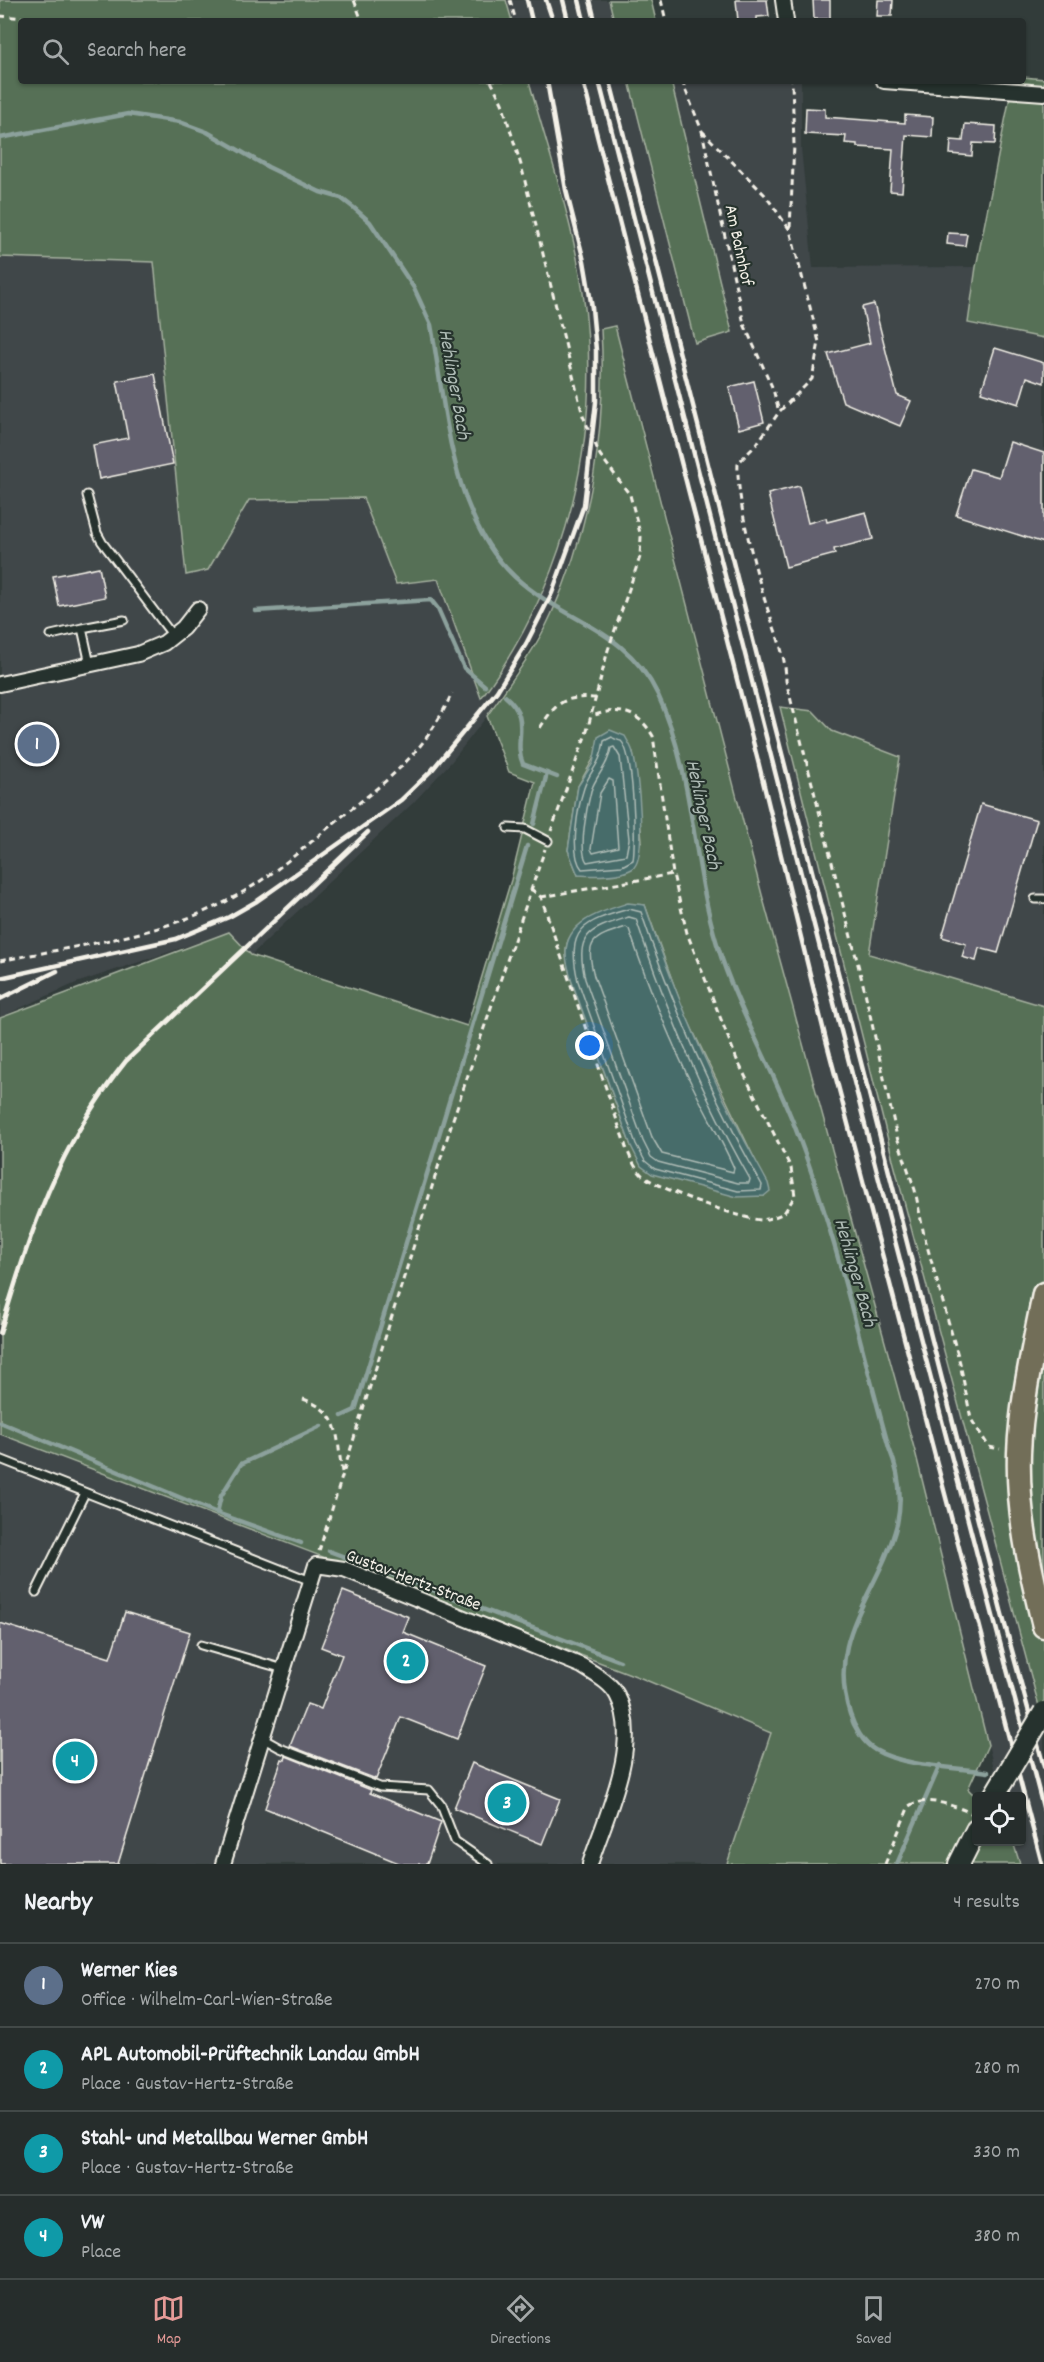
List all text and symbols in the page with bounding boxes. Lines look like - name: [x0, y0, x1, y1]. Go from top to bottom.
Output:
- search box: [18, 18, 1026, 84]
- icon: search: [39, 35, 72, 68]
- text: Search here: [87, 36, 186, 67]
- street label: Am Bahnhof: [717, 203, 758, 289]
- water label: Hehlinger Bach: [430, 327, 477, 443]
- pin: 1: [18, 722, 57, 766]
- water label: Hehlinger Bach: [677, 757, 728, 873]
- your location: [575, 1031, 604, 1060]
- water label: Hehlinger Bach: [825, 1215, 883, 1331]
- street label: Gustav-Hertz-Straße: [342, 1544, 484, 1619]
- pin: 2: [386, 1638, 426, 1684]
- pin: 4: [56, 1738, 94, 1784]
- pin: 3: [488, 1780, 526, 1826]
- map controls: [972, 1792, 1026, 1846]
- button: locate: [972, 1792, 1026, 1846]
- text: Nearby: [24, 1885, 92, 1922]
- text: 4 results: [953, 1889, 1020, 1917]
- text: Werner Kies: [81, 1956, 178, 1987]
- text: 1: [41, 1971, 46, 1999]
- text: 270 m: [974, 1971, 1020, 1999]
- text: Office · Wilhelm-Carl-Wien-Straße: [81, 1987, 333, 2015]
- text: APL Automobil-Prüftechnik Landau GmbH: [81, 2040, 420, 2071]
- text: 2: [39, 2055, 48, 2083]
- text: 280 m: [974, 2055, 1020, 2083]
- text: Place · Gustav-Hertz-Straße: [81, 2071, 293, 2099]
- text: Stahl- und Metallbau Werner GmbH: [81, 2124, 368, 2155]
- text: 3: [39, 2139, 48, 2167]
- text: 330 m: [973, 2139, 1020, 2167]
- text: Place · Gustav-Hertz-Straße: [81, 2155, 293, 2183]
- text: VW: [81, 2208, 104, 2239]
- text: 4: [39, 2223, 48, 2251]
- text: 380 m: [974, 2223, 1020, 2251]
- text: Place: [81, 2239, 121, 2267]
- tab: Map: [152, 2292, 185, 2351]
- tab: Directions: [490, 2292, 551, 2351]
- tab: Saved: [856, 2292, 892, 2351]

